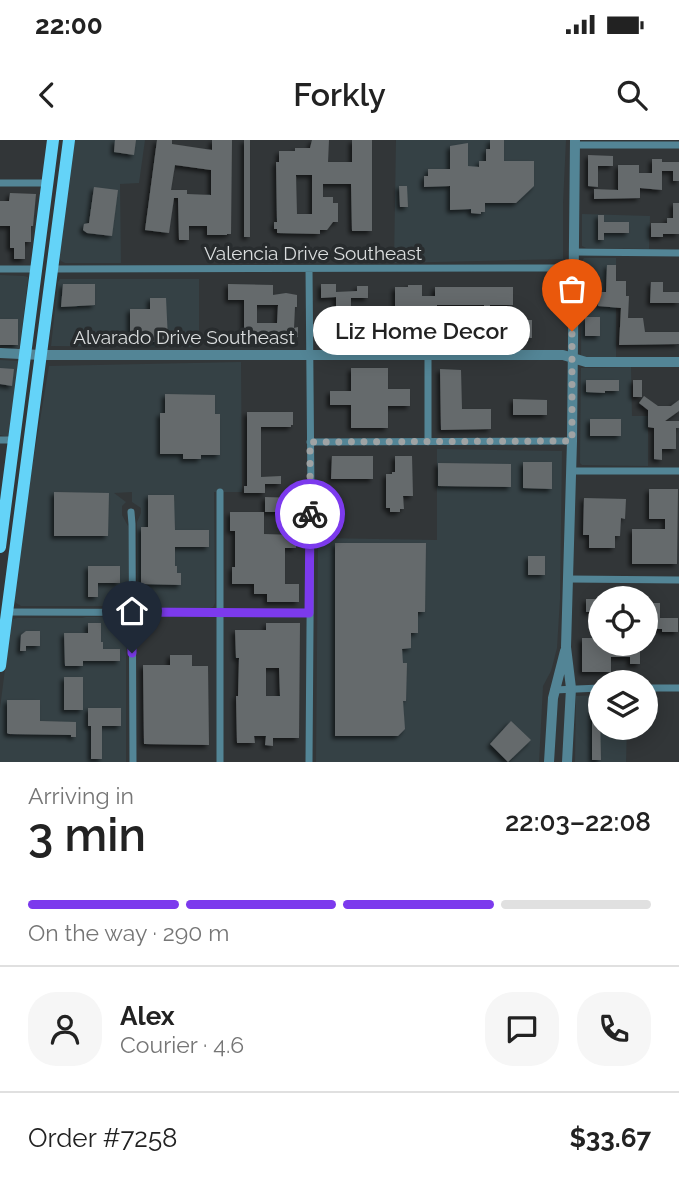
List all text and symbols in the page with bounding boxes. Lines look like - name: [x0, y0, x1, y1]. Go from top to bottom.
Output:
- text: 22:00: [35, 10, 103, 40]
- icon: back: [28, 76, 66, 114]
- text: Forkly: [293, 76, 386, 113]
- icon: search: [613, 76, 651, 114]
- street label: Valencia Drive Southeast: [204, 242, 423, 264]
- pin: [542, 259, 602, 331]
- icon: bag: [553, 270, 591, 308]
- callout: Liz Home Decor: [313, 306, 530, 356]
- text: Liz Home Decor: [335, 317, 508, 344]
- street label: Alvarado Drive Southeast: [73, 326, 295, 348]
- courier: [275, 479, 345, 549]
- icon: bike: [291, 495, 329, 533]
- pin: [102, 581, 162, 653]
- map controls: [588, 586, 658, 740]
- button: locate: [588, 586, 658, 656]
- icon: home: [113, 592, 151, 630]
- button: layers: [588, 670, 658, 740]
- text: Arriving in: [28, 782, 134, 809]
- text: 22:03–22:08: [505, 807, 651, 837]
- text: 3 min: [28, 808, 146, 862]
- text: On the way · 290 m: [28, 919, 229, 946]
- button: person: [28, 992, 102, 1066]
- button: chat: [485, 992, 559, 1066]
- button: phone: [577, 992, 651, 1066]
- text: Alex: [120, 1001, 175, 1031]
- text: Courier · 4.6: [120, 1031, 244, 1058]
- text: Order #7258: [28, 1123, 178, 1153]
- text: $33.67: [569, 1123, 651, 1153]

